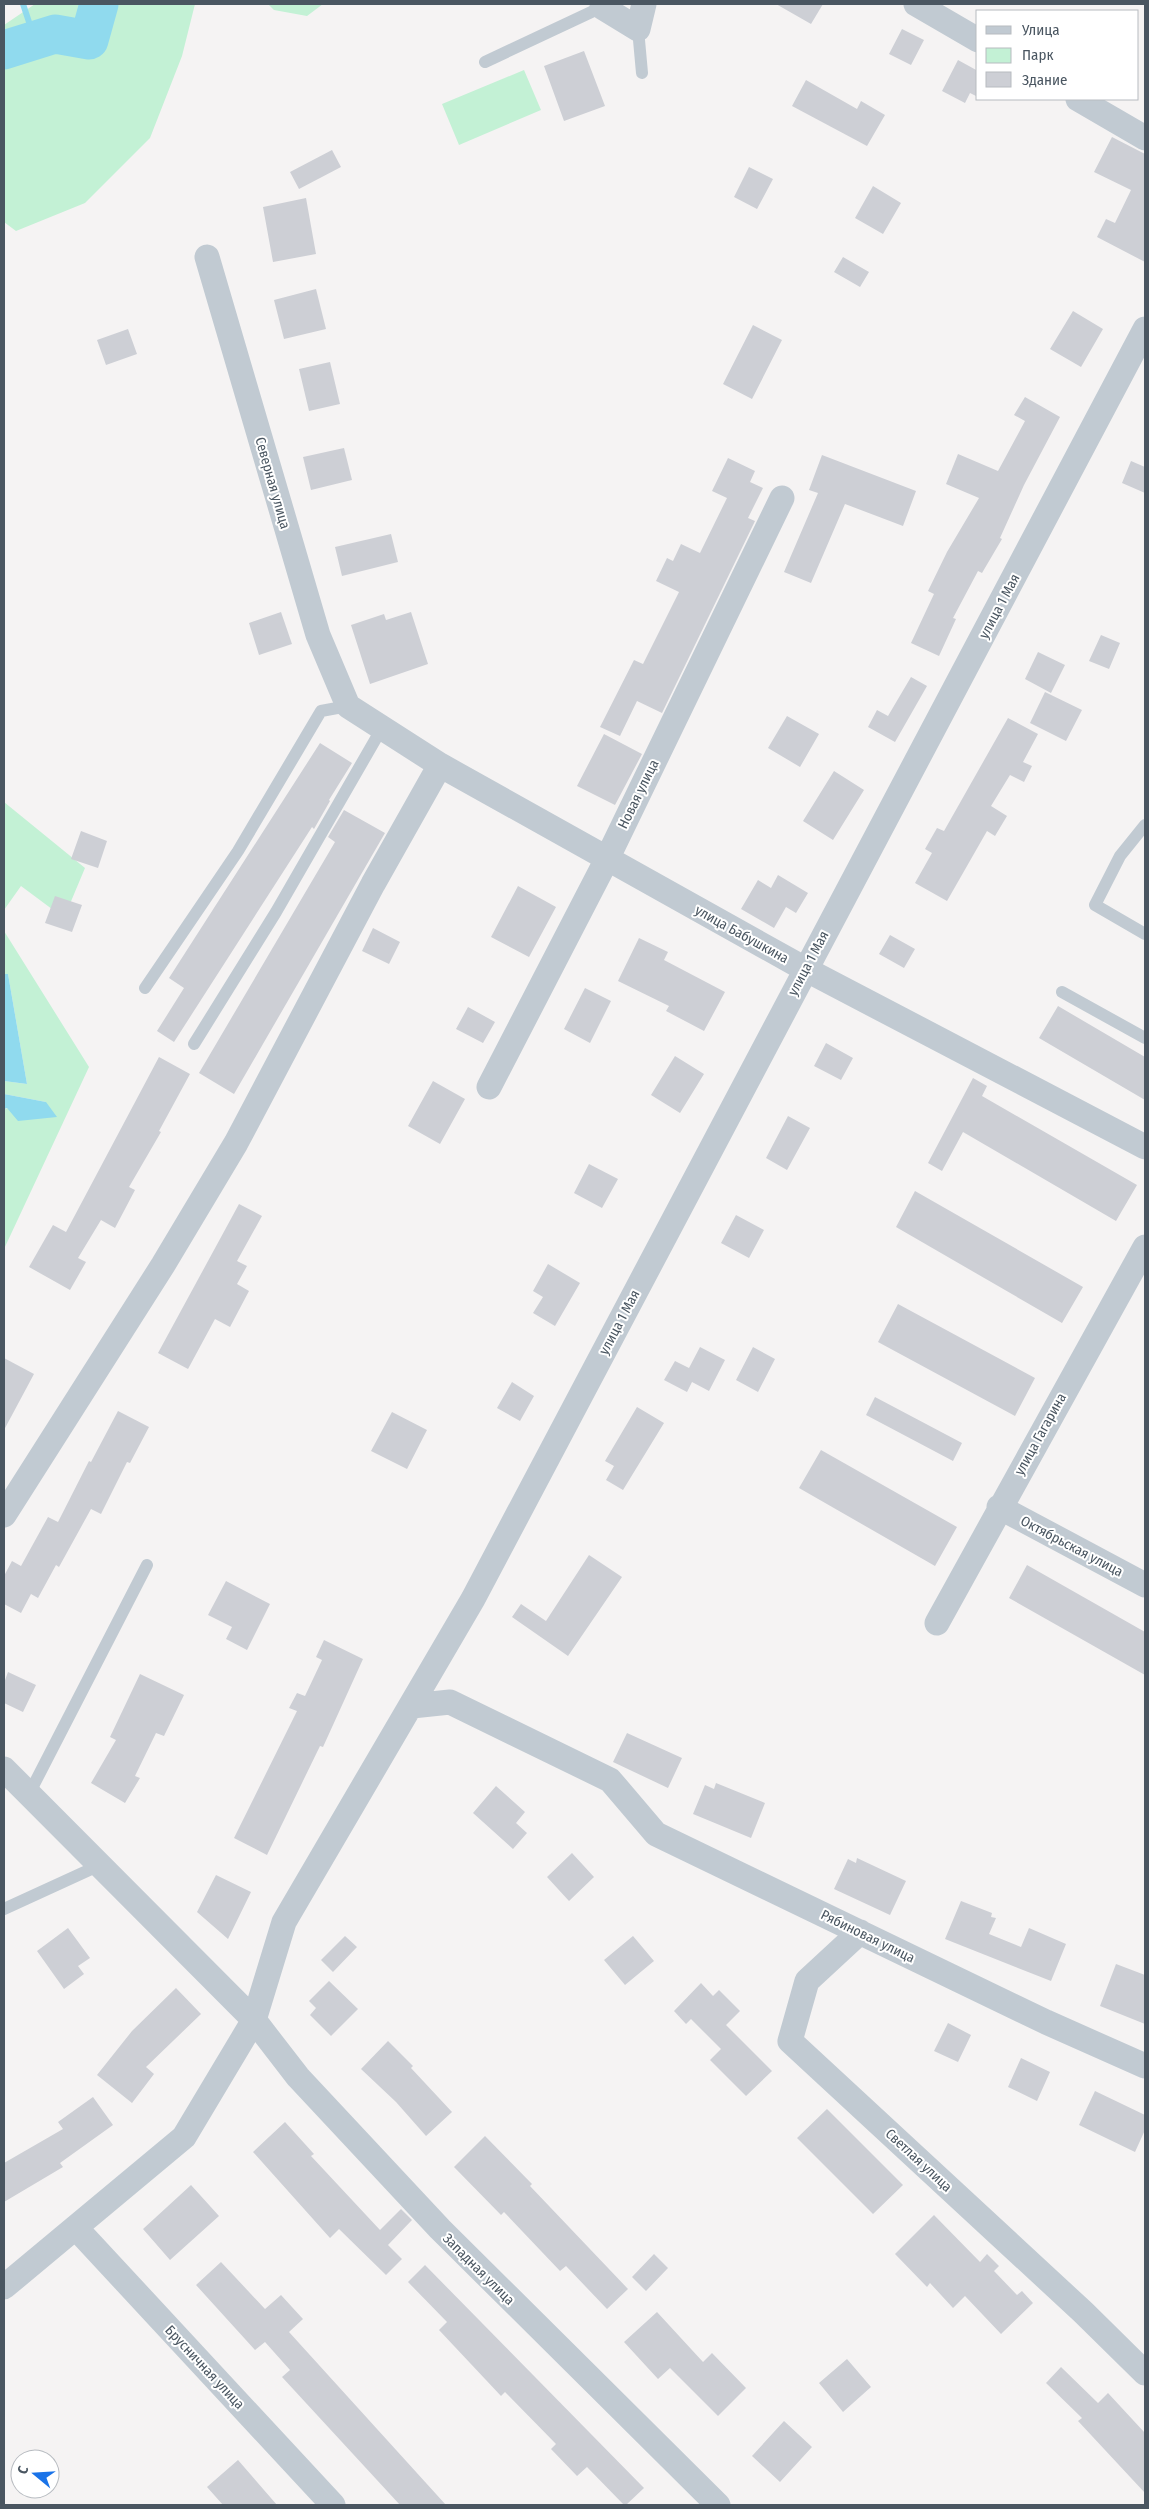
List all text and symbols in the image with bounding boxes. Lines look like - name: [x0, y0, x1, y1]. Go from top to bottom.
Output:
- legend: [976, 10, 1139, 100]
- text: Улица: [1021, 21, 1060, 39]
- text: Парк: [1022, 46, 1053, 64]
- text: Здание: [1022, 71, 1068, 89]
- street label: Северная улица: [251, 435, 294, 531]
- street label: улица 1 Мая: [975, 571, 1024, 642]
- street label: Новая улица: [614, 757, 663, 832]
- street label: улица Бабушкина: [692, 902, 792, 967]
- street label: улица 1 Мая: [784, 928, 833, 999]
- street label: улица 1 Мая: [595, 1287, 644, 1358]
- street label: улица Гагарина: [1011, 1390, 1070, 1478]
- street label: Октябрьская улица: [1018, 1512, 1126, 1581]
- street label: Рябиновая улица: [818, 1906, 918, 1967]
- street label: Светлая улица: [882, 2125, 956, 2196]
- street label: Западная улица: [439, 2230, 518, 2309]
- street label: Брусничная улица: [161, 2322, 248, 2413]
- north arrow: [10, 2449, 60, 2499]
- text: С: [14, 2463, 33, 2476]

